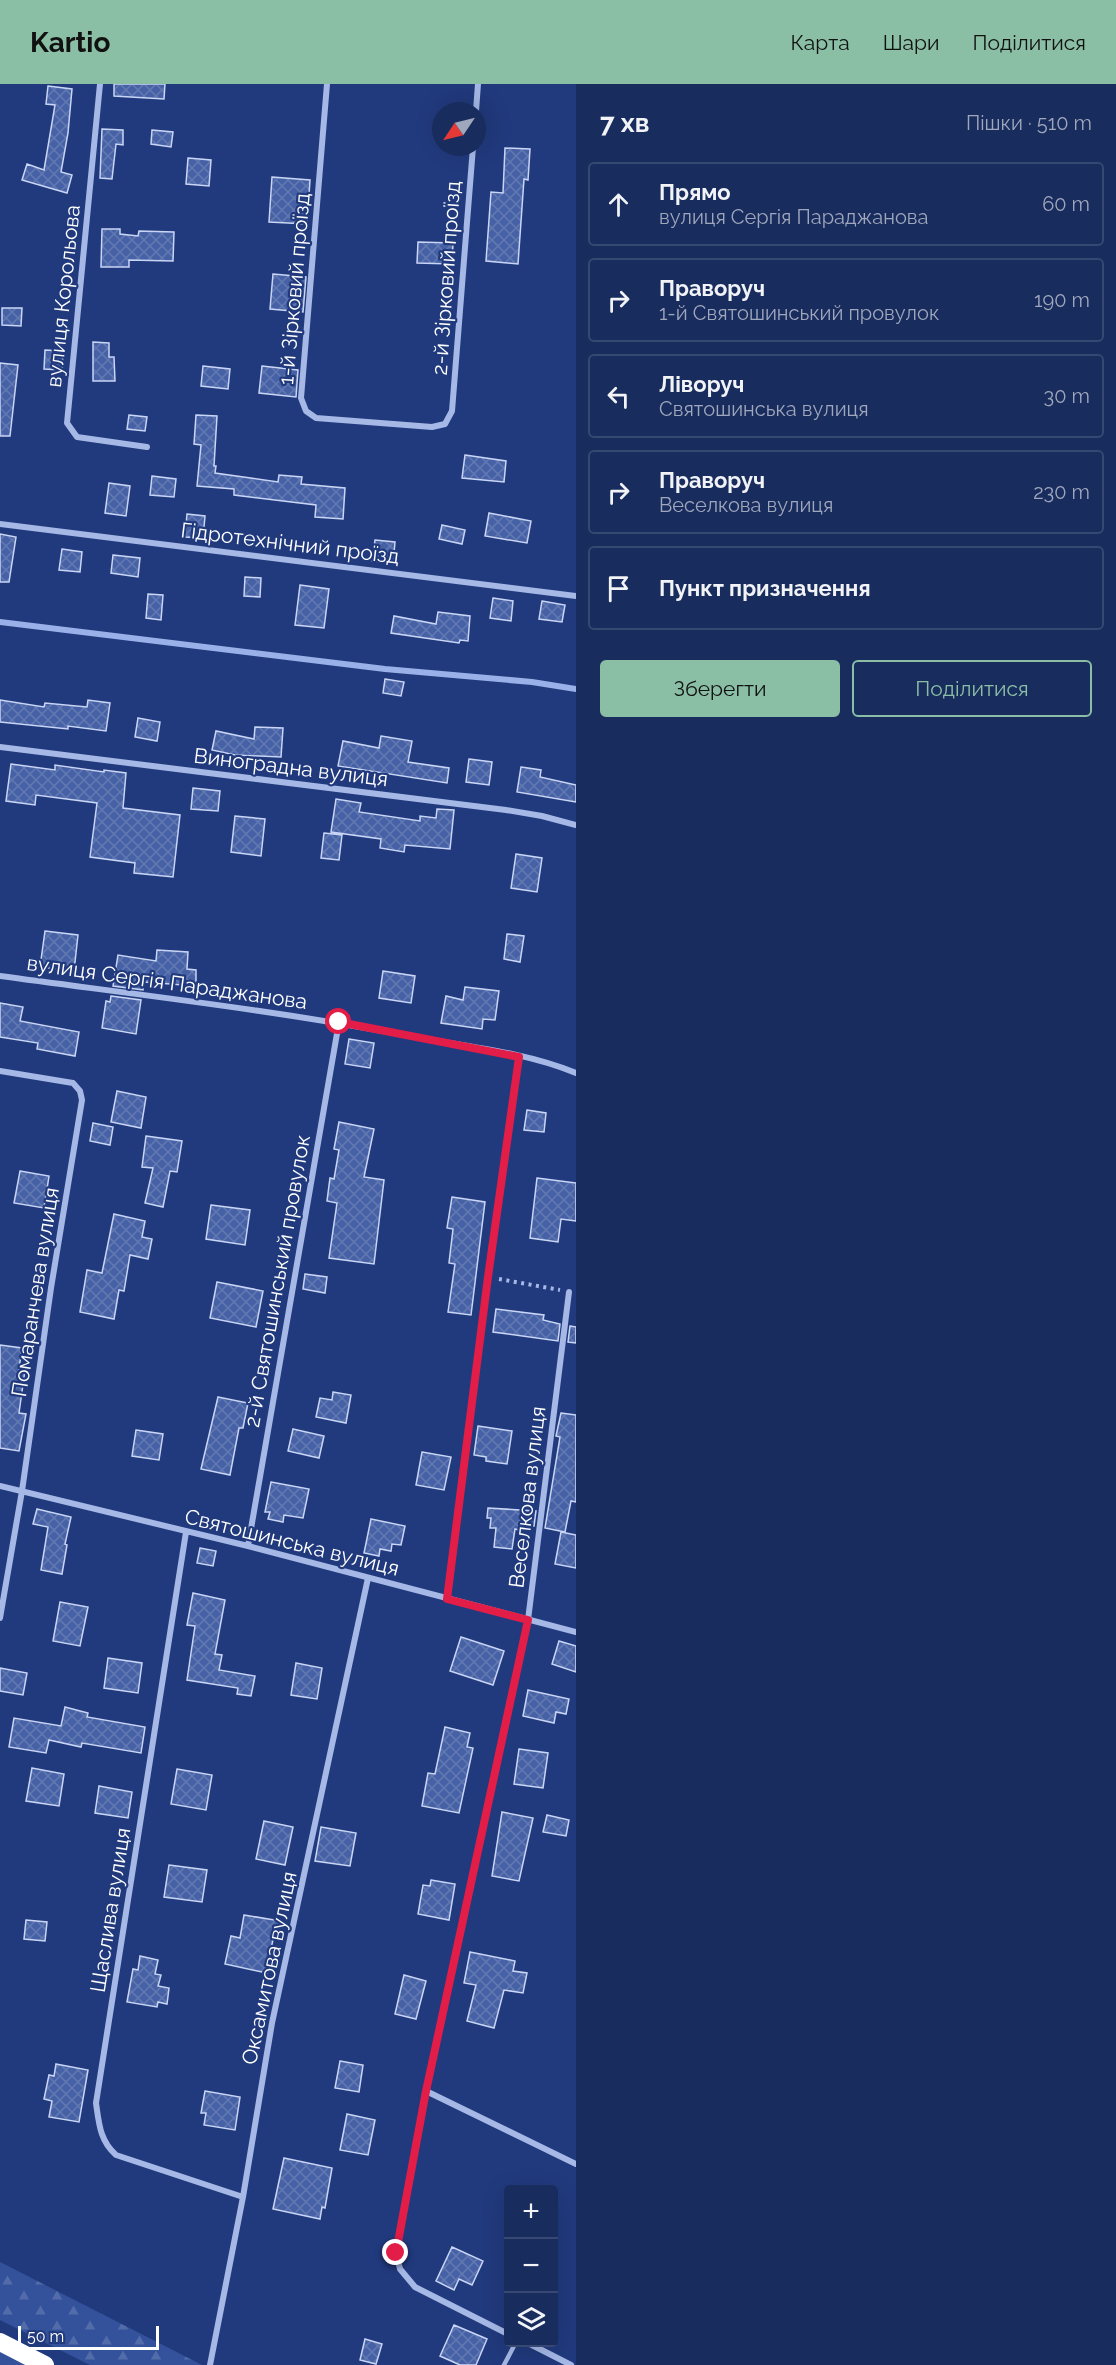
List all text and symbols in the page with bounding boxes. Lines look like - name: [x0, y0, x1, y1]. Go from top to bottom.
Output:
- text: Kartio: [30, 26, 110, 59]
- text: Карта: [791, 30, 850, 55]
- text: Шари: [883, 30, 940, 55]
- text: Поділитися: [973, 30, 1086, 55]
- north arrow: [432, 102, 486, 156]
- text: 7 хв: [600, 108, 649, 138]
- text: Пішки · 510 m: [966, 111, 1092, 135]
- text: Прямо: [659, 179, 731, 205]
- street label: 2-й Зірковий проїзд: [427, 180, 465, 376]
- icon: ahead: [602, 188, 635, 221]
- street label: 1-й Зірковий проїзд: [273, 192, 315, 386]
- text: 60 m: [1042, 192, 1090, 216]
- street label: вулиця Корольова: [41, 203, 85, 389]
- text: вулиця Сергія Параджанова: [659, 205, 928, 229]
- text: Праворуч: [659, 275, 765, 301]
- icon: right: [602, 284, 635, 317]
- text: 190 m: [1034, 288, 1090, 312]
- text: 1-й Святошинський провулок: [659, 301, 939, 325]
- text: Ліворуч: [659, 371, 744, 397]
- icon: left: [602, 380, 635, 413]
- text: 30 m: [1044, 384, 1090, 408]
- text: Святошинська вулиця: [659, 397, 869, 421]
- text: Праворуч: [659, 467, 765, 493]
- icon: right: [602, 476, 635, 509]
- text: 230 m: [1033, 480, 1090, 504]
- text: Веселкова вулиця: [659, 493, 833, 517]
- street label: Гідротехнічний проїзд: [179, 517, 401, 569]
- icon: arrive: [602, 572, 635, 605]
- text: Пункт призначення: [659, 575, 871, 601]
- button: Зберегти: [600, 660, 840, 717]
- button: Поділитися: [852, 660, 1092, 717]
- street label: Виноградна вулиця: [193, 743, 389, 791]
- street label: вулиця Сергія Параджанова: [25, 950, 309, 1014]
- route start: [325, 1008, 351, 1034]
- street label: 2-й Святошинський провулок: [239, 1133, 315, 1429]
- street label: Помаранчева вулиця: [6, 1186, 64, 1398]
- street label: Веселкова вулиця: [503, 1405, 551, 1589]
- street label: Святошинська вулиця: [182, 1503, 402, 1581]
- street label: Щаслива вулиця: [85, 1826, 135, 1994]
- street label: Оксамитова вулиця: [236, 1869, 302, 2067]
- map controls: [504, 2185, 558, 2347]
- button: +: [504, 2185, 558, 2239]
- route end: [382, 2239, 408, 2265]
- button: −: [504, 2239, 558, 2293]
- button: layers: [504, 2293, 558, 2347]
- scale bar: [18, 2323, 159, 2350]
- text: 50 m: [27, 2327, 64, 2346]

